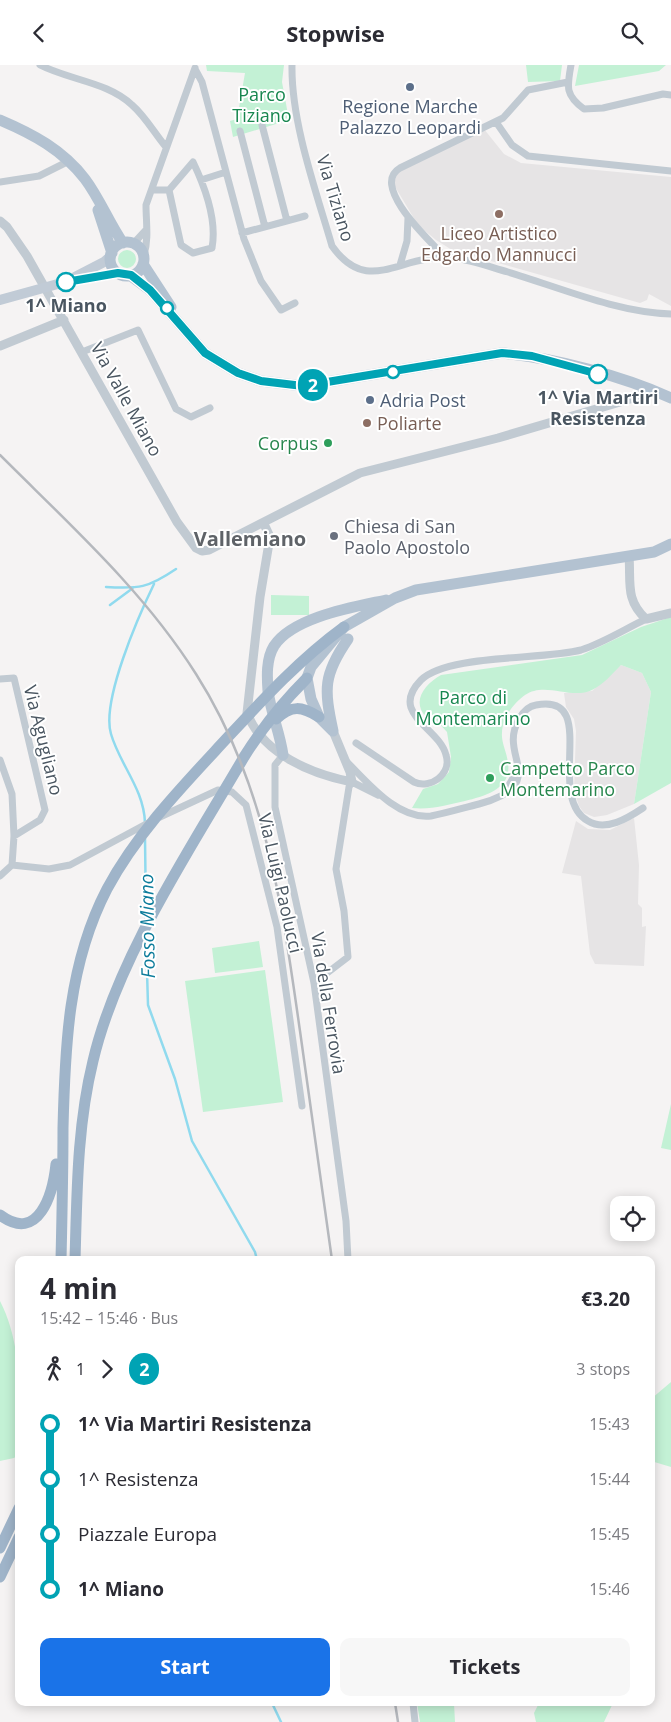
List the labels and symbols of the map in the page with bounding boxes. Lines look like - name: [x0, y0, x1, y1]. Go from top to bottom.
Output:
- marker: Regione Marche Palazzo Leopardi: [404, 81, 416, 93]
- park label: Parco Tiziano: [232, 82, 292, 127]
- place label: Regione Marche Palazzo Leopardi: [339, 94, 481, 139]
- street label: Via Tiziano: [311, 152, 361, 244]
- marker: Liceo Artistico Edgardo Mannucci: [493, 208, 505, 220]
- place label: Liceo Artistico Edgardo Mannucci: [421, 221, 577, 266]
- marker: 1^ Miano: [56, 272, 76, 292]
- place label: 1^ Miano: [25, 293, 107, 317]
- unlabelled marker: [160, 301, 174, 315]
- street label: Via Valle Miano: [86, 338, 168, 460]
- marker: 1^ Via Martiri Resistenza: [588, 364, 608, 384]
- unlabelled marker: [386, 365, 400, 379]
- line badge: 2: [297, 369, 329, 401]
- place label: 1^ Via Martiri Resistenza: [538, 385, 659, 430]
- place label: Adria Post: [380, 388, 466, 412]
- marker: Adria Post: [364, 394, 376, 406]
- place label: Poliarte: [377, 411, 442, 435]
- marker: Poliarte: [361, 417, 373, 429]
- place label: Corpus: [258, 431, 318, 455]
- marker: Corpus: [322, 437, 334, 449]
- place label: Chiesa di San Paolo Apostolo: [344, 514, 470, 559]
- district label: Vallemiano: [194, 525, 306, 552]
- marker: Chiesa di San Paolo Apostolo: [328, 530, 340, 542]
- street label: Via Agugliano: [19, 682, 69, 798]
- park label: Parco di Montemarino: [415, 685, 531, 730]
- place label: Campetto Parco Montemarino: [500, 756, 635, 801]
- marker: Campetto Parco Montemarino: [484, 772, 496, 784]
- street label: Via Luigi Paolucci: [253, 811, 309, 955]
- water label: Fosso Miano: [133, 873, 161, 979]
- street label: Via della Ferrovia: [306, 930, 352, 1076]

